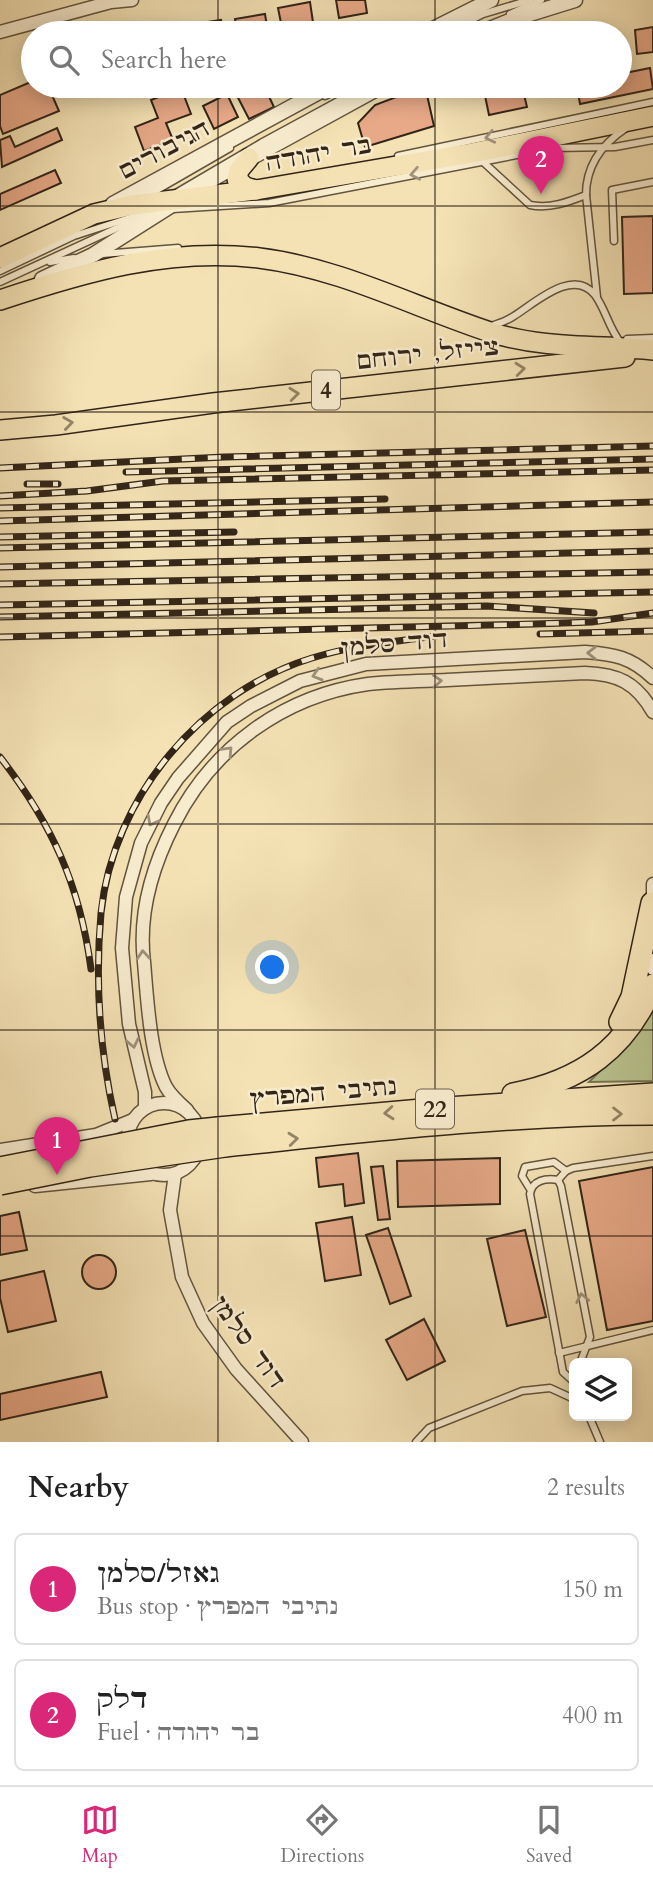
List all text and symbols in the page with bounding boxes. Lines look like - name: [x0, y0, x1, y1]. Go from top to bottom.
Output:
- search box: [21, 21, 632, 98]
- icon: search: [45, 41, 83, 79]
- text: Search here: [101, 42, 227, 77]
- street label: הגיבורים: [112, 112, 216, 188]
- street label: בר יהודה: [263, 128, 375, 180]
- one-way arrow: [484, 128, 496, 143]
- pin: 2: [518, 136, 564, 194]
- one-way arrow: [409, 166, 421, 181]
- street label: צייזל, ירוחם: [356, 330, 500, 378]
- one-way arrow: [514, 361, 525, 376]
- road number: 4: [312, 370, 340, 410]
- one-way arrow: [288, 387, 299, 402]
- one-way arrow: [62, 416, 74, 431]
- street label: דוד סלמן: [339, 623, 449, 665]
- one-way arrow: [586, 645, 597, 661]
- one-way arrow: [312, 667, 324, 681]
- one-way arrow: [432, 673, 443, 688]
- one-way arrow: [220, 746, 233, 759]
- one-way arrow: [147, 814, 161, 827]
- one-way arrow: [136, 949, 151, 960]
- your location: [255, 950, 289, 984]
- one-way arrow: [125, 1037, 140, 1049]
- street label: נתיבי המפרץ: [248, 1070, 398, 1116]
- road number: 22: [416, 1090, 454, 1128]
- one-way arrow: [384, 1105, 395, 1120]
- one-way arrow: [612, 1106, 623, 1122]
- pin: 1: [34, 1117, 80, 1175]
- one-way arrow: [288, 1132, 299, 1147]
- street label: דוד סלמן: [203, 1289, 293, 1395]
- one-way arrow: [576, 1292, 591, 1304]
- map controls: [569, 1358, 632, 1421]
- button: layers: [569, 1358, 632, 1421]
- text: Nearby: [28, 1467, 129, 1508]
- text: 2 results: [547, 1472, 625, 1503]
- text: גאזל/סלמן: [97, 1556, 220, 1591]
- text: 1: [47, 1574, 59, 1605]
- text: 150 m: [562, 1574, 623, 1605]
- text: Bus stop · נתיבי המפרץ: [97, 1591, 338, 1622]
- text: דלק: [97, 1682, 147, 1717]
- text: 2: [47, 1700, 59, 1731]
- text: 400 m: [562, 1700, 623, 1731]
- text: Fuel · בר יהודה: [97, 1717, 260, 1748]
- tab: Map: [81, 1801, 119, 1869]
- tab: Directions: [281, 1801, 364, 1869]
- tab: Saved: [526, 1801, 572, 1869]

